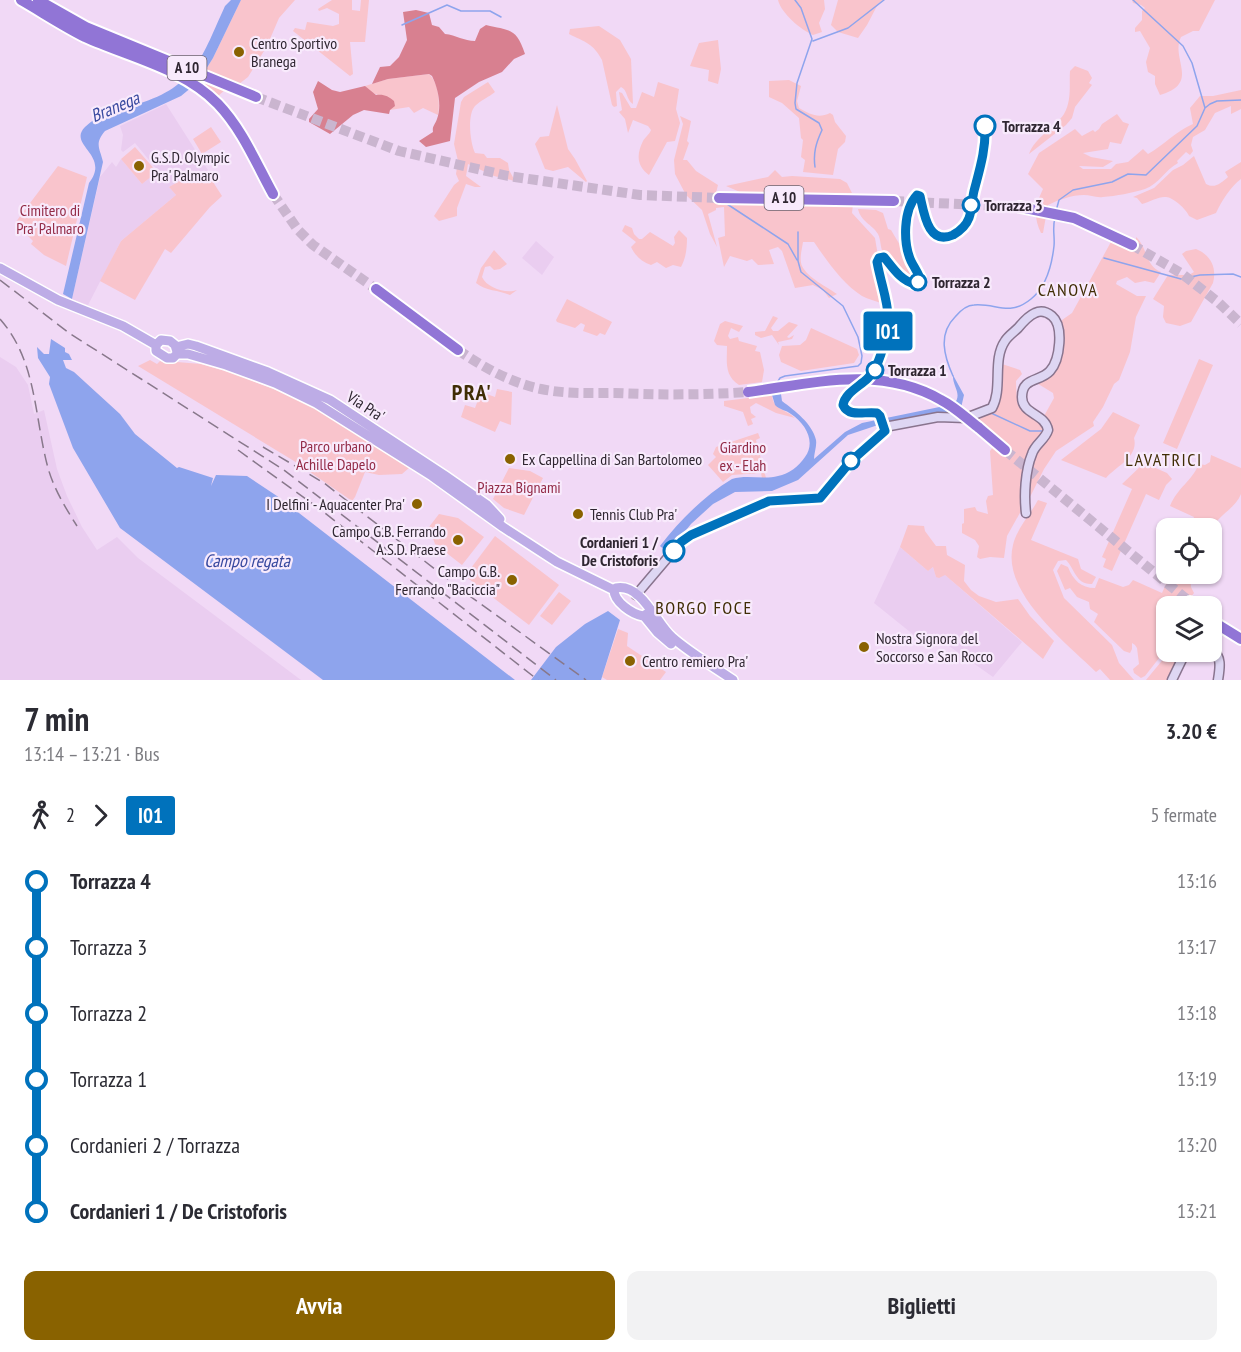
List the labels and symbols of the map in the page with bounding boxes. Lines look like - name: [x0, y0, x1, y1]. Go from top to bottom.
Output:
- place label: Centro Sportivo Branega: [251, 33, 337, 71]
- marker: Centro Sportivo Branega: [232, 45, 246, 59]
- road number: A 10: [168, 56, 207, 80]
- water label: Branega: [87, 86, 143, 127]
- marker: Torrazza 4: [974, 115, 996, 137]
- place label: Torrazza 4: [1002, 116, 1061, 136]
- place label: G.S.D. Olympic Pra' Palmaro: [151, 147, 230, 185]
- marker: G.S.D. Olympic Pra' Palmaro: [132, 159, 146, 173]
- road number: A 10: [764, 186, 804, 210]
- place label: Torrazza 3: [984, 195, 1043, 215]
- marker: Torrazza 3: [962, 196, 980, 214]
- park label: Cimitero di Pra' Palmaro: [16, 200, 84, 238]
- place label: Torrazza 2: [932, 272, 991, 292]
- marker: Torrazza 2: [909, 273, 927, 291]
- district label: CANOVA: [1038, 278, 1098, 301]
- line badge: I01: [854, 312, 922, 350]
- place label: Torrazza 1: [888, 360, 947, 380]
- marker: Torrazza 1: [866, 361, 884, 379]
- district label: PRA': [452, 378, 492, 406]
- street label: Via Pra': [343, 386, 389, 426]
- park label: Parco urbano Achille Dapelo: [296, 436, 376, 474]
- park label: Giardino ex - Elah: [720, 437, 766, 475]
- district label: LAVATRICI: [1125, 448, 1203, 471]
- place label: Ex Cappellina di San Bartolomeo: [522, 449, 702, 469]
- marker: Ex Cappellina di San Bartolomeo: [503, 452, 517, 466]
- unlabelled marker: [842, 452, 860, 470]
- park label: Piazza Bignami: [477, 477, 561, 497]
- place label: I Delfini - Aquacenter Pra': [266, 494, 405, 514]
- marker: I Delfini - Aquacenter Pra': [410, 497, 424, 511]
- place label: Tennis Club Pra': [590, 504, 677, 524]
- marker: Tennis Club Pra': [571, 507, 585, 521]
- place label: Campo G.B. Ferrando A.S.D. Praese: [332, 521, 446, 559]
- place label: Cordanieri 1 / De Cristoforis: [580, 532, 658, 570]
- marker: Campo G.B. Ferrando A.S.D. Praese: [451, 533, 465, 547]
- marker: Cordanieri 1 / De Cristoforis: [663, 540, 685, 562]
- water label: Campo regata: [204, 549, 291, 572]
- place label: Campo G.B. Ferrando "Baciccia": [395, 561, 500, 599]
- marker: Campo G.B. Ferrando "Baciccia": [505, 573, 519, 587]
- district label: BORGO FOCE: [655, 596, 753, 619]
- place label: Nostra Signora del Soccorso e San Rocco: [876, 628, 993, 666]
- marker: Nostra Signora del Soccorso e San Rocco: [857, 640, 871, 654]
- place label: Centro remiero Pra': [642, 651, 748, 671]
- marker: Centro remiero Pra': [623, 654, 637, 668]

